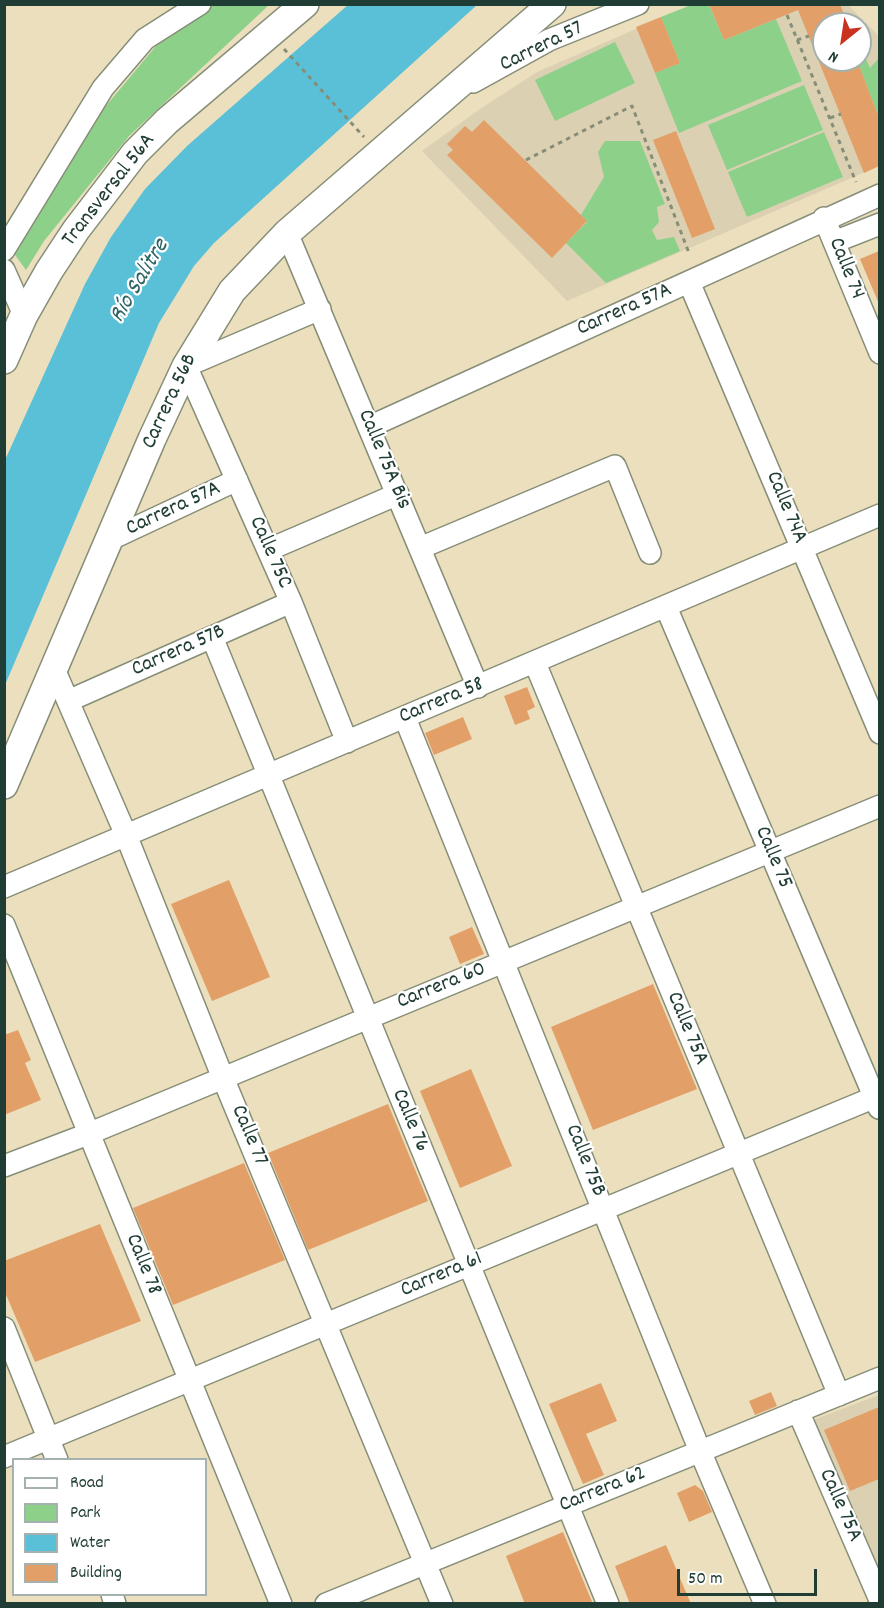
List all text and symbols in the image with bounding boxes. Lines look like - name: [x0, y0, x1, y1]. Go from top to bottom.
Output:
- north arrow: [812, 12, 872, 72]
- street label: Carrera 57: [496, 17, 588, 79]
- text: N: [825, 44, 843, 68]
- street label: Transversal 56A: [58, 129, 162, 253]
- street label: Calle 74: [821, 234, 869, 304]
- water label: Río Salitre: [105, 235, 177, 329]
- street label: Carrera 57A: [573, 278, 677, 344]
- street label: Carrera 56B: [137, 350, 205, 454]
- street label: Calle 75A Bis: [350, 406, 416, 514]
- street label: Calle 74A: [758, 468, 812, 548]
- street label: Carrera 57A: [123, 477, 225, 543]
- street label: Calle 75C: [242, 513, 296, 593]
- street label: Carrera 57B: [128, 620, 230, 684]
- street label: Carrera 58: [396, 672, 488, 732]
- street label: Calle 75: [747, 823, 797, 893]
- street label: Carrera 60: [394, 957, 490, 1017]
- street label: Calle 75A: [659, 988, 713, 1070]
- street label: Calle 76: [384, 1086, 434, 1156]
- street label: Calle 77: [223, 1102, 273, 1170]
- street label: Calle 75B: [558, 1121, 610, 1201]
- street label: Calle 78: [118, 1231, 166, 1299]
- street label: Carrera 61: [397, 1247, 487, 1305]
- legend: [12, 1458, 207, 1596]
- street label: Carrera 62: [556, 1462, 650, 1520]
- street label: Calle 75A: [811, 1465, 867, 1547]
- text: Road: [70, 1471, 104, 1496]
- text: Park: [70, 1501, 101, 1526]
- text: Water: [70, 1531, 110, 1556]
- scale bar: [680, 1557, 820, 1595]
- text: Building: [70, 1561, 122, 1586]
- text: 50 m: [688, 1567, 723, 1592]

